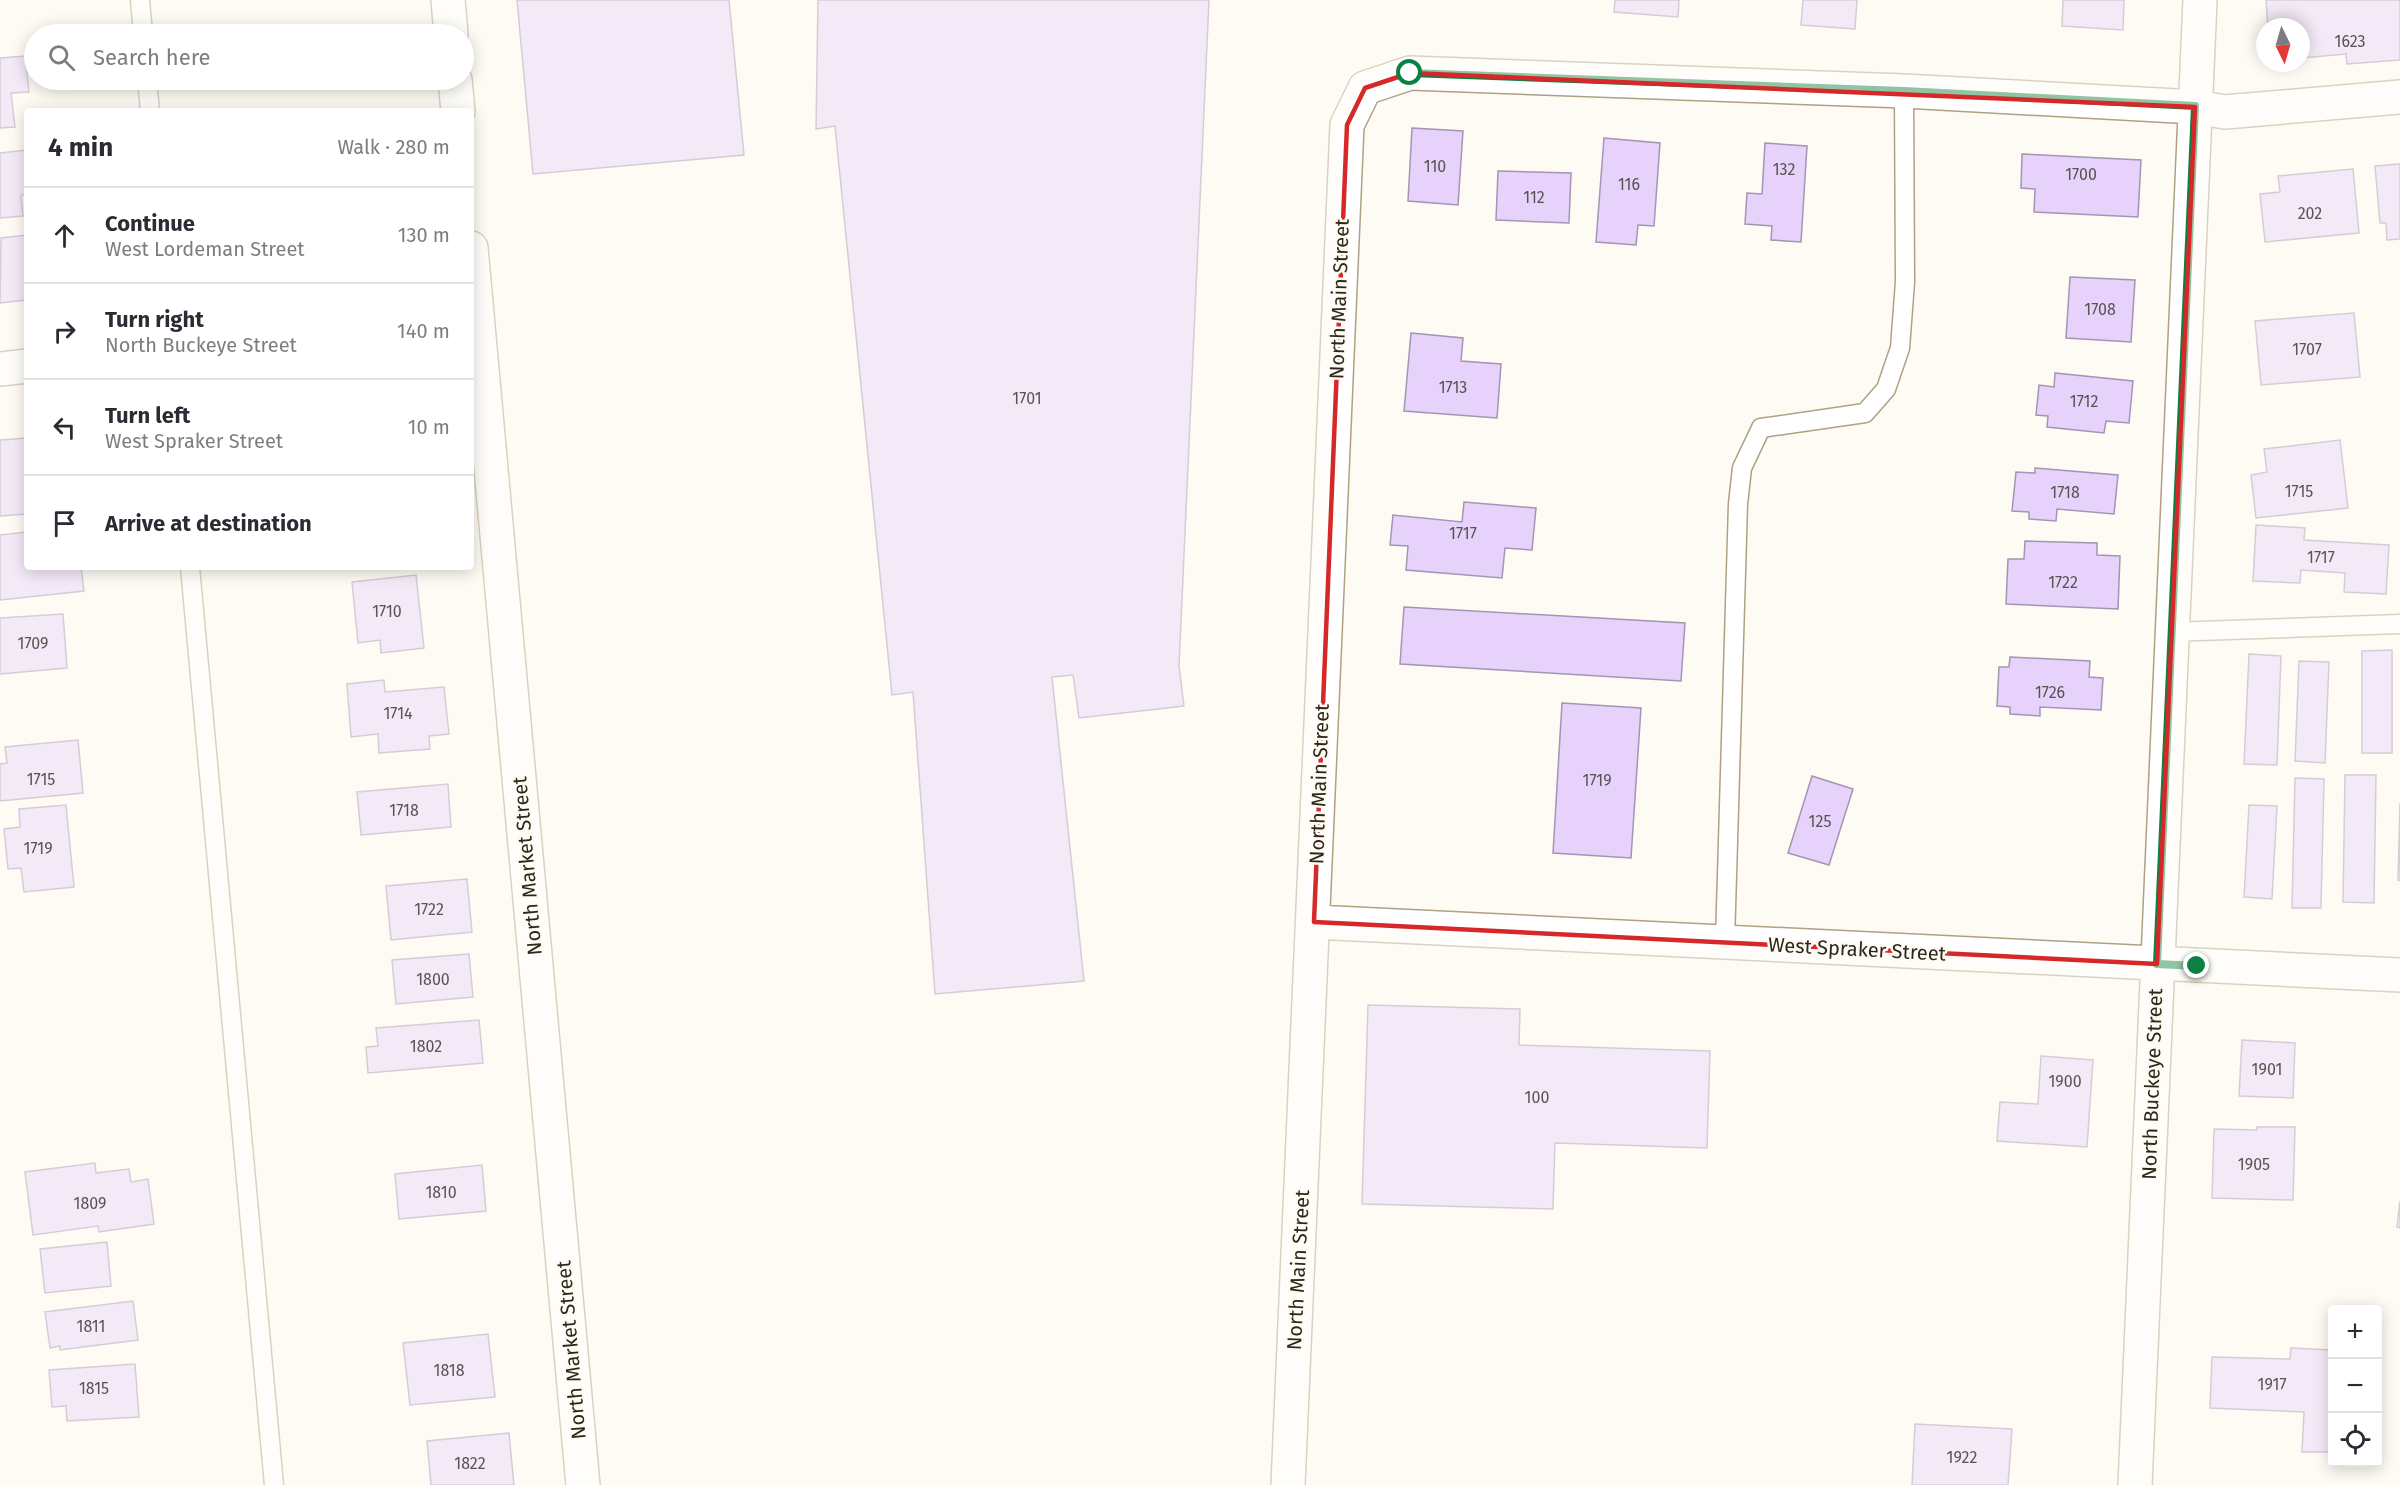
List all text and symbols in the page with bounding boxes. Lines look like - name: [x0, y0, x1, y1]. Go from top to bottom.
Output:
- north arrow: [2256, 18, 2310, 72]
- search box: [24, 24, 474, 90]
- house number: 1623: [2334, 32, 2366, 51]
- icon: search: [45, 41, 78, 74]
- text: Search here: [93, 44, 211, 71]
- route start: [1396, 59, 1422, 85]
- text: 4 min: [48, 132, 113, 163]
- text: Walk · 280 m: [337, 135, 450, 159]
- house number: 110: [1424, 157, 1446, 176]
- house number: 132: [1773, 160, 1795, 179]
- house number: 1700: [2065, 165, 2097, 184]
- house number: 116: [1618, 175, 1640, 194]
- house number: 112: [1523, 188, 1545, 207]
- house number: 202: [2298, 204, 2322, 223]
- text: Continue: [105, 210, 195, 237]
- street label: North Main Street: [1324, 218, 1354, 380]
- icon: ahead: [48, 219, 81, 252]
- text: 130 m: [398, 223, 450, 247]
- text: West Lordeman Street: [105, 237, 305, 261]
- house number: 1708: [2084, 300, 2116, 319]
- text: Turn right: [105, 306, 204, 333]
- icon: right: [48, 315, 81, 348]
- text: 140 m: [397, 319, 450, 343]
- text: North Buckeye Street: [105, 333, 297, 357]
- house number: 1707: [2292, 340, 2322, 359]
- house number: 1713: [1439, 378, 1467, 397]
- house number: 1701: [1012, 389, 1042, 408]
- house number: 1712: [2070, 392, 2098, 411]
- text: Turn left: [105, 402, 190, 429]
- icon: left: [48, 411, 81, 444]
- text: 10 m: [408, 415, 450, 439]
- text: West Spraker Street: [105, 429, 283, 453]
- house number: 1715: [2285, 482, 2313, 501]
- house number: 1718: [2050, 483, 2080, 502]
- icon: arrive: [48, 507, 81, 540]
- text: Arrive at destination: [105, 510, 312, 537]
- house number: 1717: [1449, 524, 1477, 543]
- house number: 1717: [2307, 548, 2335, 567]
- house number: 1722: [2048, 573, 2078, 592]
- house number: 1710: [372, 602, 402, 621]
- house number: 1709: [17, 634, 49, 653]
- house number: 1726: [2035, 683, 2065, 702]
- street label: North Main Street: [1304, 703, 1334, 865]
- house number: 1714: [383, 704, 413, 723]
- house number: 1715: [27, 770, 55, 789]
- house number: 1719: [1582, 771, 1612, 790]
- street label: North Market Street: [507, 775, 547, 956]
- house number: 1718: [389, 801, 419, 820]
- house number: 125: [1809, 812, 1831, 831]
- house number: 1719: [23, 839, 53, 858]
- house number: 1722: [414, 900, 444, 919]
- street label: West Spraker Street: [1767, 932, 1947, 966]
- route end: [2183, 952, 2209, 978]
- house number: 1800: [416, 970, 450, 989]
- street label: North Buckeye Street: [2137, 987, 2167, 1180]
- house number: 1802: [410, 1037, 442, 1056]
- house number: 1901: [2252, 1060, 2282, 1079]
- house number: 1900: [2048, 1072, 2082, 1091]
- house number: 100: [1525, 1088, 1549, 1107]
- house number: 1905: [2238, 1155, 2270, 1174]
- house number: 1810: [425, 1183, 457, 1202]
- street label: North Main Street: [1282, 1188, 1314, 1351]
- house number: 1809: [74, 1194, 106, 1213]
- street label: North Market Street: [551, 1259, 591, 1440]
- map controls: [2328, 1305, 2382, 1467]
- button: +: [2328, 1305, 2382, 1359]
- house number: 1811: [77, 1317, 105, 1336]
- button: −: [2328, 1359, 2382, 1413]
- house number: 1818: [433, 1361, 465, 1380]
- house number: 1917: [2257, 1375, 2287, 1394]
- house number: 1815: [79, 1379, 109, 1398]
- button: locate: [2328, 1413, 2382, 1467]
- house number: 1922: [1947, 1448, 1977, 1467]
- house number: 1822: [454, 1454, 486, 1473]

